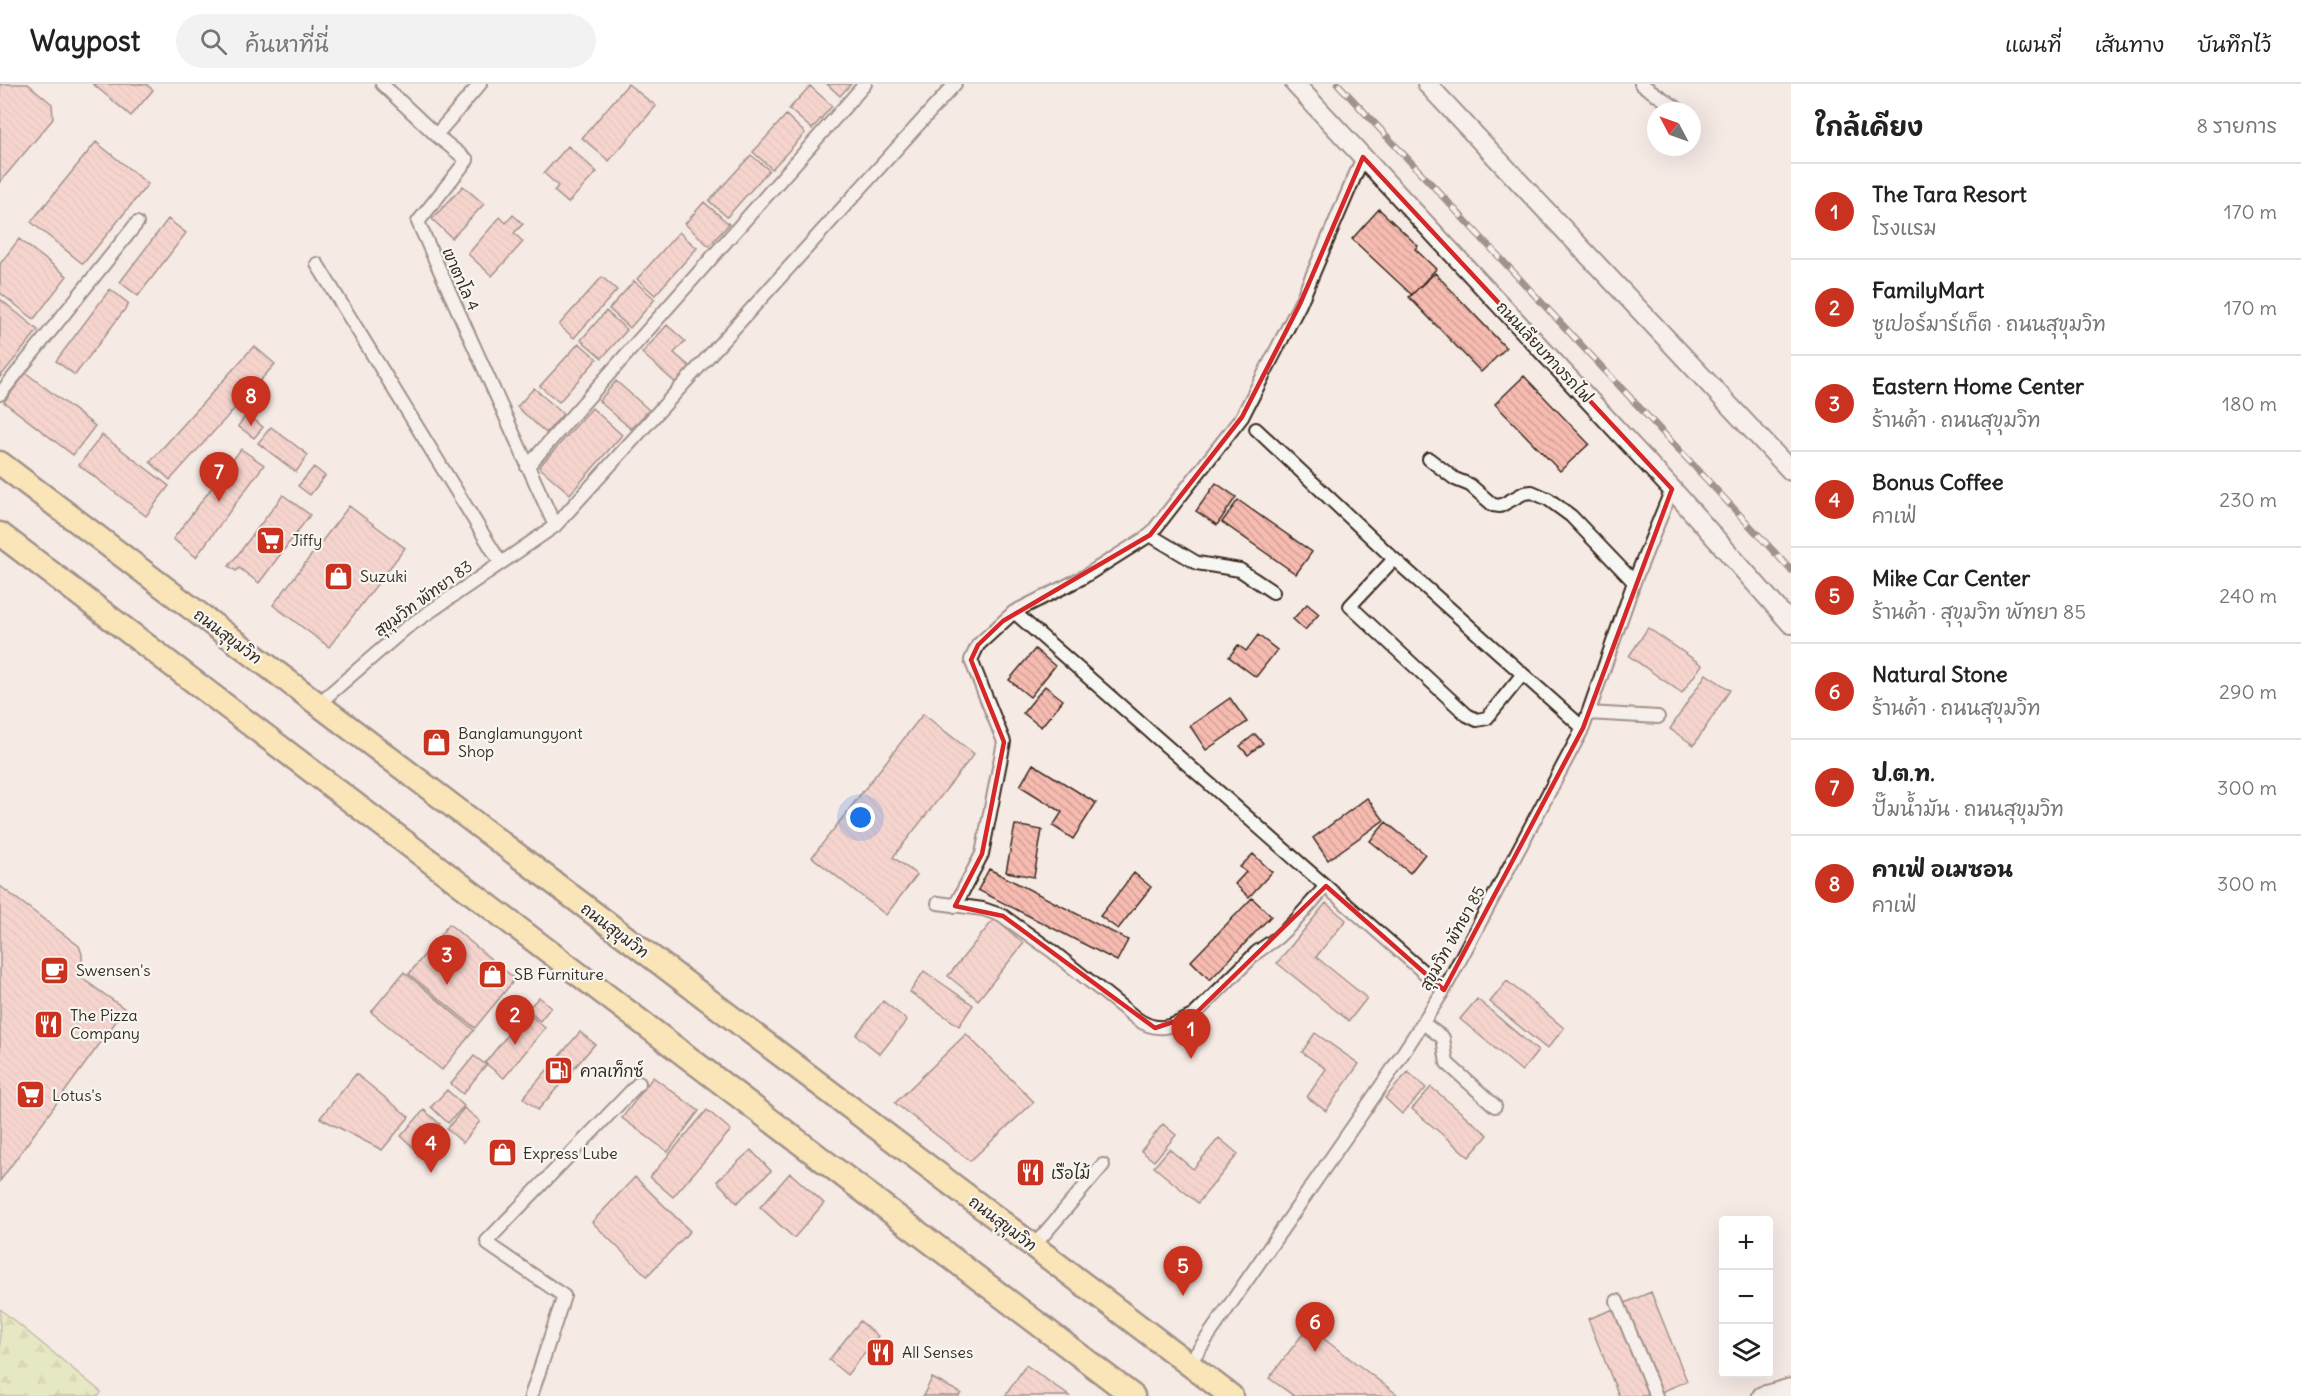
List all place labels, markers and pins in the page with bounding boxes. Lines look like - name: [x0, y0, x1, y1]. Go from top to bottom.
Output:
- pin: 8: [232, 376, 270, 426]
- pin: 7: [200, 452, 238, 502]
- supermarket icon: Jiffy: [254, 524, 286, 556]
- place label: Jiffy: [291, 530, 322, 550]
- shop icon: Suzuki: [323, 560, 355, 592]
- place label: Suzuki: [360, 566, 407, 586]
- place label: Banglamungyont Shop: [458, 723, 583, 761]
- shop icon: Banglamungyont Shop: [421, 726, 453, 758]
- pin: 3: [428, 936, 466, 985]
- cafe icon: Swensen's: [39, 954, 71, 986]
- shop icon: SB Furniture: [477, 958, 509, 990]
- place label: Swensen's: [76, 960, 150, 980]
- place label: SB Furniture: [514, 964, 604, 984]
- pin: 2: [496, 996, 534, 1045]
- place label: The Pizza Company: [70, 1005, 140, 1043]
- restaurant icon: The Pizza Company: [33, 1008, 65, 1040]
- pin: 1: [1172, 1010, 1210, 1059]
- fuel station icon: คาลเท็กซ์: [543, 1055, 575, 1087]
- place label: คาลเท็กซ์: [580, 1060, 644, 1081]
- supermarket icon: Lotus's: [15, 1079, 47, 1111]
- place label: Lotus's: [52, 1085, 102, 1105]
- pin: 4: [412, 1124, 450, 1173]
- shop icon: Express Lube: [486, 1137, 518, 1169]
- place label: Express Lube: [523, 1143, 618, 1163]
- restaurant icon: เรือไม้: [1014, 1157, 1046, 1189]
- place label: เรือไม้: [1051, 1162, 1090, 1183]
- pin: 5: [1164, 1246, 1202, 1296]
- pin: 6: [1296, 1302, 1334, 1352]
- restaurant icon: All Senses: [865, 1336, 897, 1368]
- place label: All Senses: [902, 1342, 973, 1362]

